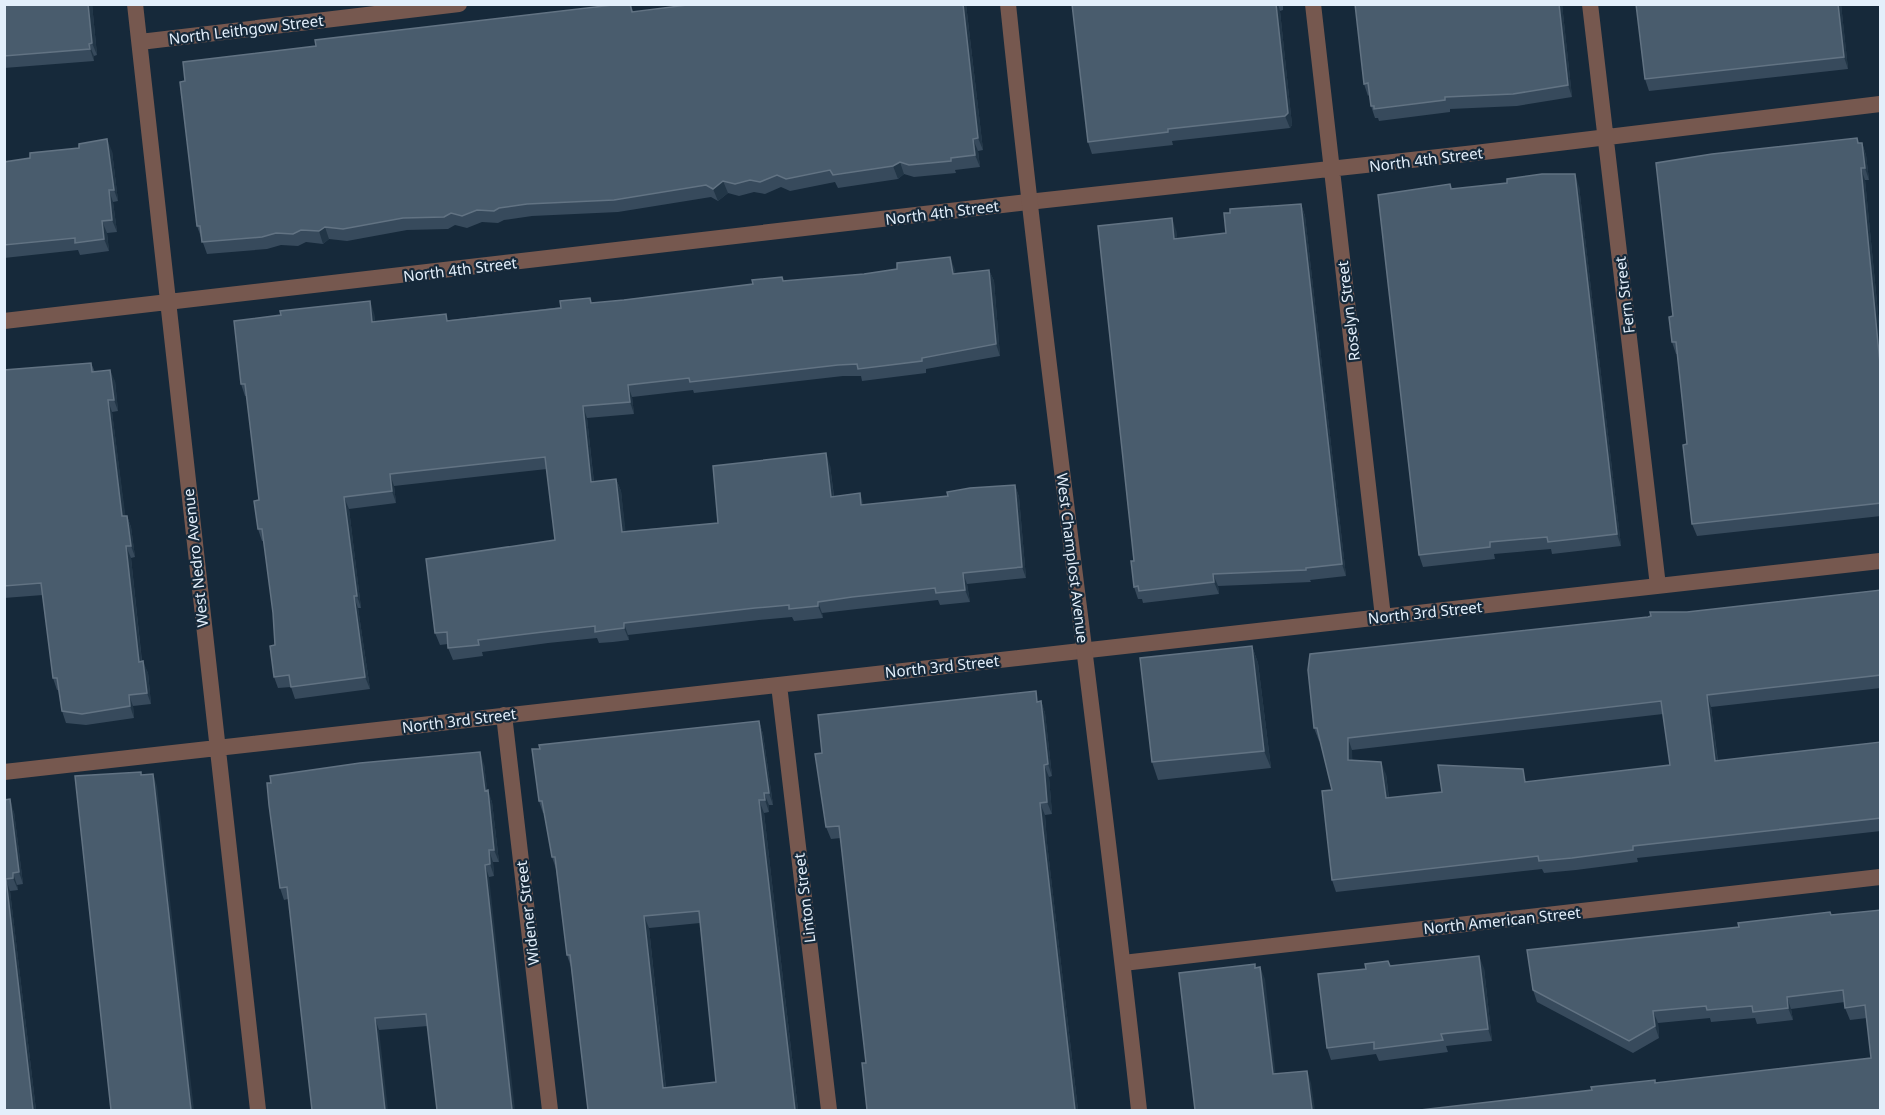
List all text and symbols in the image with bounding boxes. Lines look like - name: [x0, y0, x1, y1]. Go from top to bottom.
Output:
- street label: North Leithgow Street: [168, 10, 325, 48]
- street label: North 4th Street: [1368, 142, 1485, 176]
- street label: North 4th Street: [884, 195, 1001, 229]
- street label: North 4th Street: [402, 252, 519, 286]
- street label: Fern Street: [1609, 255, 1639, 335]
- street label: Roselyn Street: [1332, 259, 1364, 362]
- street label: West Champlost Avenue: [1053, 472, 1093, 644]
- street label: West Nedro Avenue: [178, 488, 212, 628]
- street label: North 3rd Street: [1367, 596, 1484, 628]
- street label: North 3rd Street: [884, 650, 1001, 682]
- street label: North 3rd Street: [401, 703, 518, 737]
- street label: Linton Street: [788, 851, 819, 944]
- street label: Widener Street: [511, 859, 543, 966]
- street label: North American Street: [1422, 902, 1582, 938]

